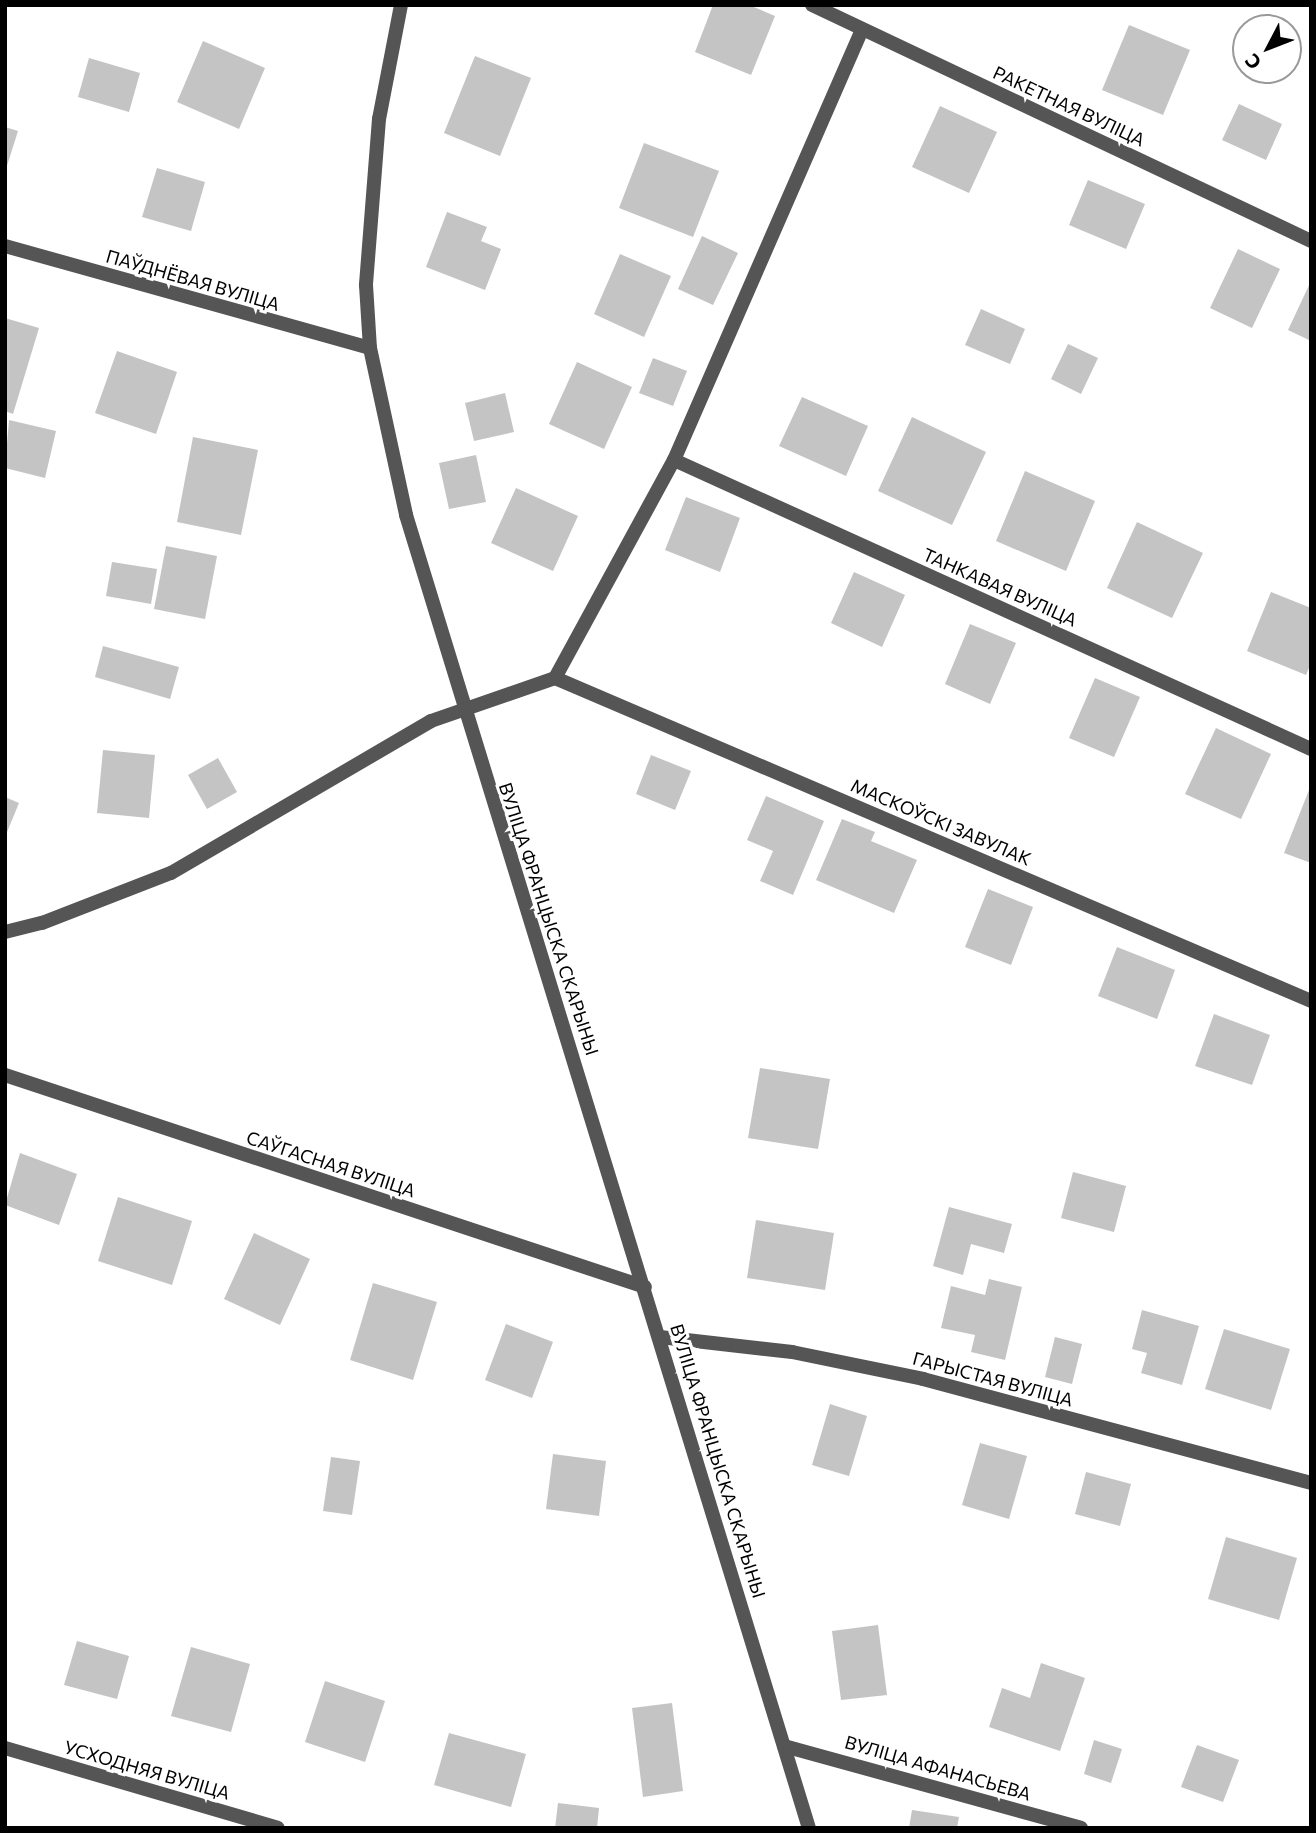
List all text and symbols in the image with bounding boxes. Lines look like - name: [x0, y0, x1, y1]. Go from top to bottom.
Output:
- north arrow: [1232, 14, 1302, 84]
- text: С: [1240, 50, 1265, 75]
- street label: РАКЕТНАЯ ВУЛІЦА: [990, 61, 1148, 151]
- street label: ПАЎДНЁВАЯ ВУЛІЦА: [104, 245, 282, 315]
- street label: ТАНКАВАЯ ВУЛІЦА: [920, 543, 1080, 631]
- street label: МАСКОЎСКІ ЗАВУЛАК: [848, 774, 1034, 870]
- street label: ВУЛІЦА ФРАНЦЫСКА СКАРЫНЫ: [495, 780, 603, 1058]
- street label: САЎГАСНАЯ ВУЛІЦА: [244, 1126, 418, 1202]
- street label: ВУЛІЦА ФРАНЦЫСКА СКАРЫНЫ: [666, 1321, 770, 1601]
- street label: ГАРЫСТАЯ ВУЛІЦА: [910, 1347, 1076, 1411]
- street label: ВУЛІЦА АФАНАСЬЕВА: [842, 1731, 1034, 1805]
- street label: УСХОДНЯЯ ВУЛІЦА: [62, 1736, 232, 1804]

